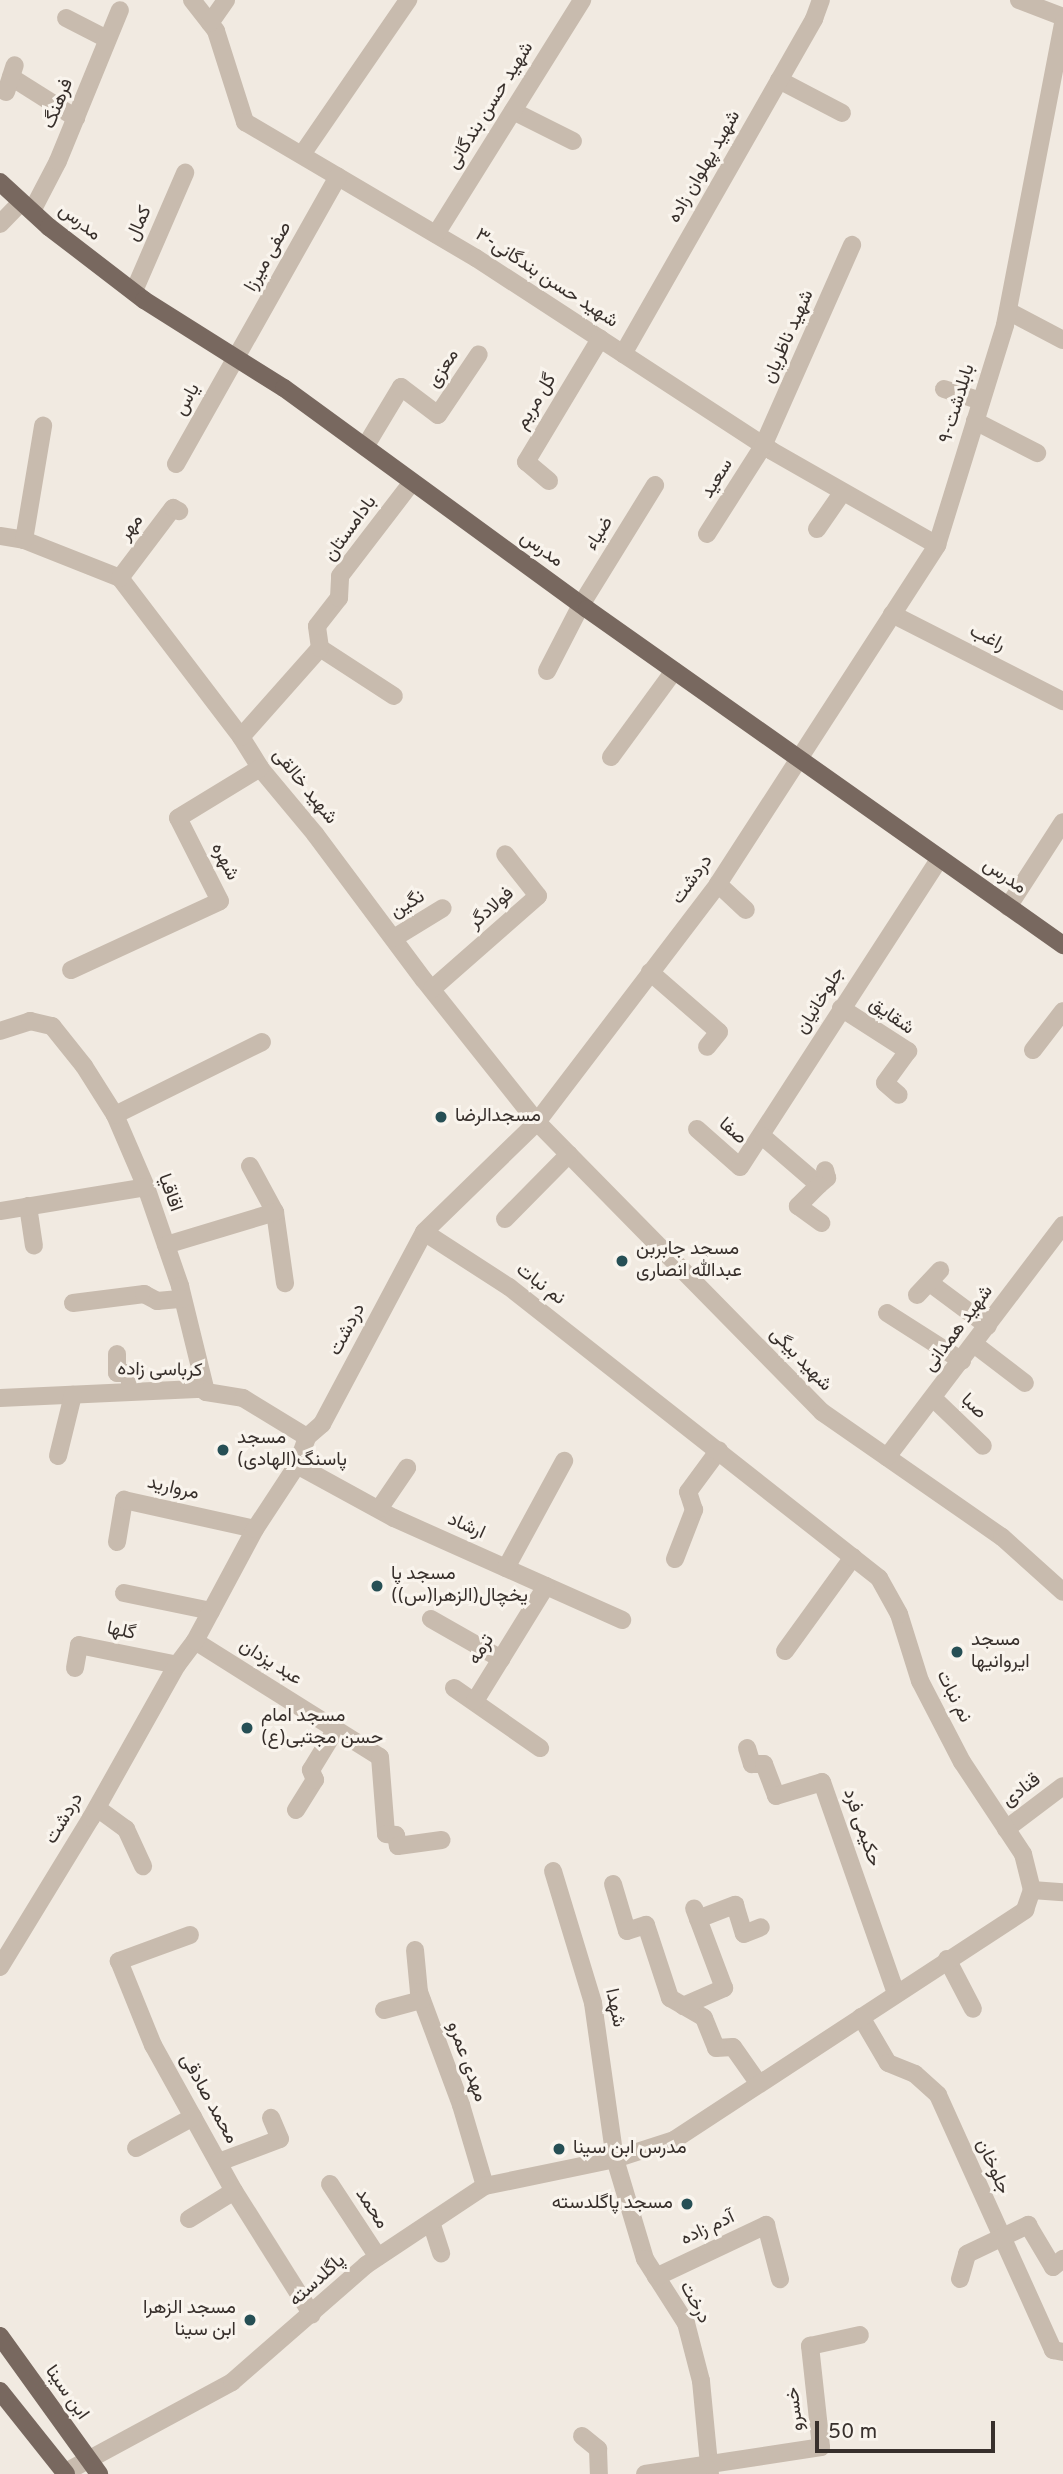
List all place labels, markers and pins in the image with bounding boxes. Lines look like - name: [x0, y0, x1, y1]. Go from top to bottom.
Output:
- place label: مسجدالرضا: [455, 1106, 541, 1128]
- marker: مسجدالرضا: [433, 1109, 449, 1125]
- place label: مسجد جابربن عبدالله انصاری: [636, 1239, 742, 1283]
- marker: مسجد جابربن عبدالله انصاری: [614, 1253, 630, 1269]
- place label: مسجد پاسنگ(الهادی): [237, 1428, 347, 1472]
- marker: مسجد پاسنگ(الهادی): [215, 1442, 231, 1458]
- place label: مسجد پا یخچال(الزهرا(س)): [391, 1564, 528, 1608]
- marker: مسجد پا یخچال(الزهرا(س)): [369, 1578, 385, 1594]
- place label: مسجد ایروانیها: [971, 1630, 1030, 1674]
- marker: مسجد ایروانیها: [949, 1644, 965, 1660]
- place label: مسجد امام حسن مجتبی(ع): [261, 1706, 383, 1750]
- marker: مسجد امام حسن مجتبی(ع): [239, 1720, 255, 1736]
- place label: مدرس ابن سینا: [573, 2138, 687, 2160]
- marker: مدرس ابن سینا: [551, 2141, 567, 2157]
- place label: مسجد پاگلدسته: [552, 2193, 673, 2215]
- marker: مسجد پاگلدسته: [679, 2196, 695, 2212]
- place label: مسجد الزهرا ابن سینا: [143, 2298, 236, 2342]
- marker: مسجد الزهرا ابن سینا: [242, 2312, 258, 2328]

